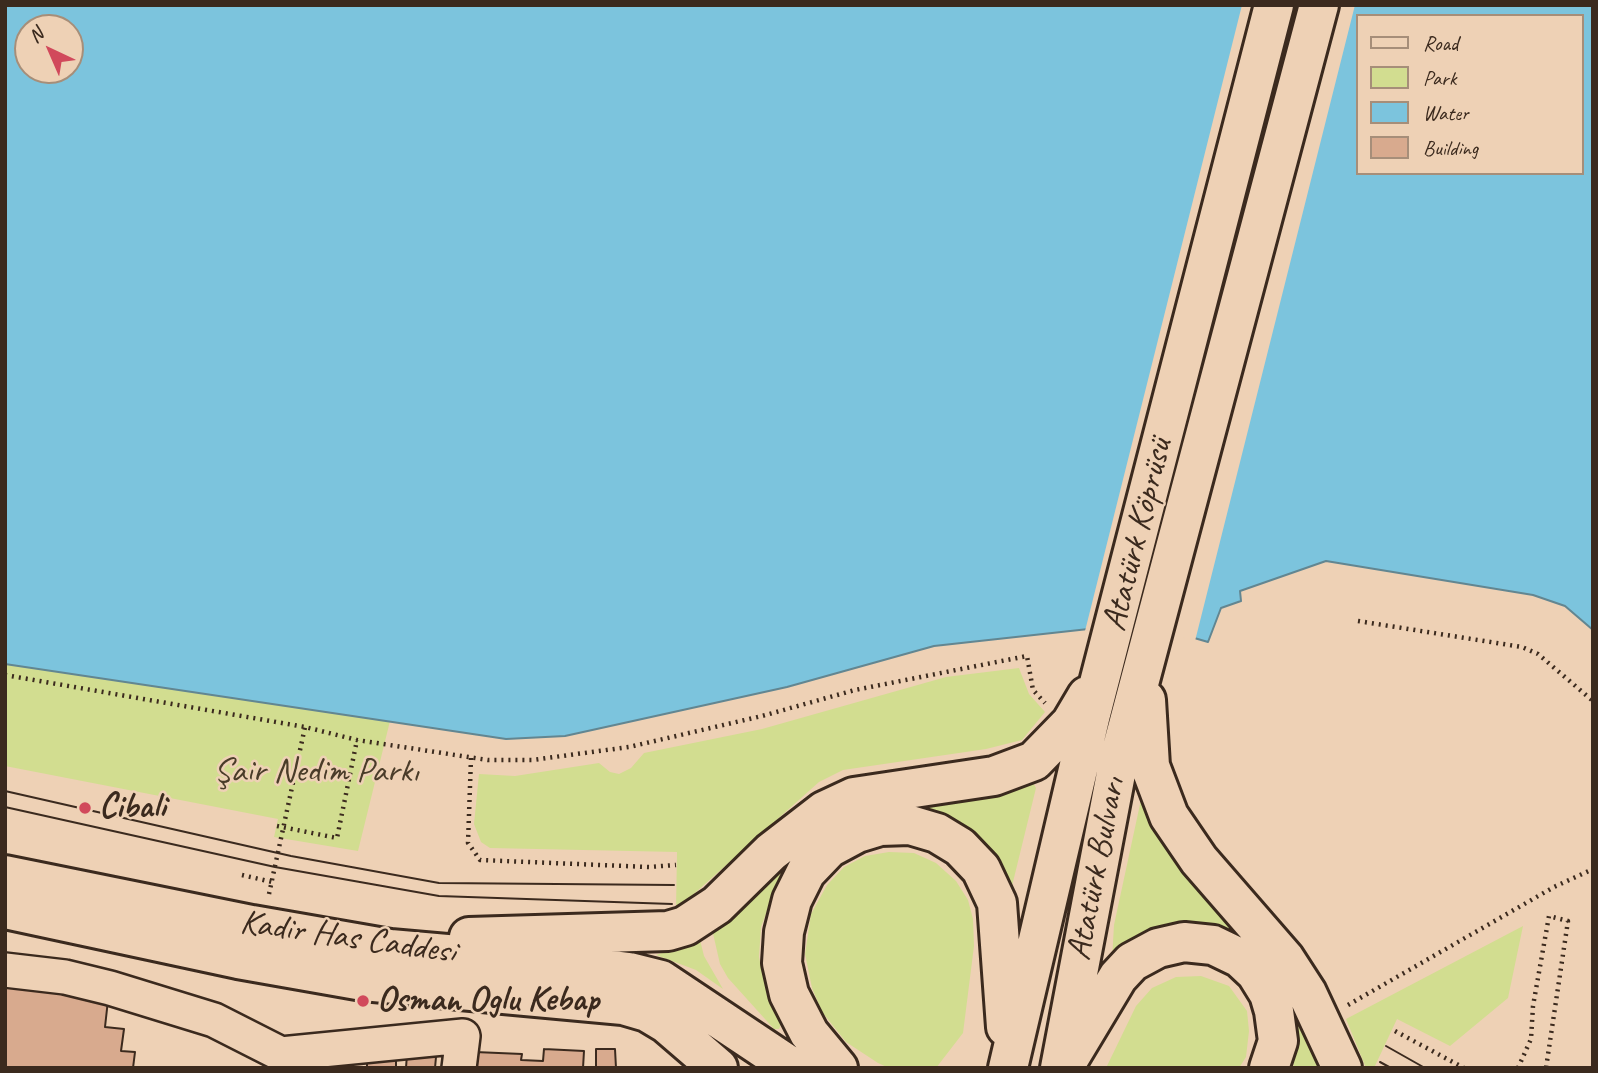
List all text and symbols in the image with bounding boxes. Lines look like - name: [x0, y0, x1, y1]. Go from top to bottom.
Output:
- north arrow: [14, 14, 84, 84]
- legend: [1356, 14, 1584, 175]
- text: N: [23, 23, 48, 48]
- text: Road: [1423, 30, 1458, 56]
- text: Park: [1423, 65, 1456, 91]
- text: Water: [1423, 100, 1469, 126]
- text: Building: [1423, 135, 1478, 161]
- street label: Atatürk Köprüsü: [1094, 435, 1182, 635]
- park label: Şair Nedim Parkı: [214, 751, 418, 793]
- street label: Atatürk Bulvarı: [1059, 774, 1135, 964]
- place label: Cibali: [99, 787, 166, 829]
- marker: Cibali: [77, 800, 93, 816]
- street label: Kadir Has Caddesi: [237, 902, 459, 974]
- place label: Osman Oglu Kebap: [377, 980, 599, 1022]
- marker: Osman Oglu Kebap: [355, 993, 371, 1009]

